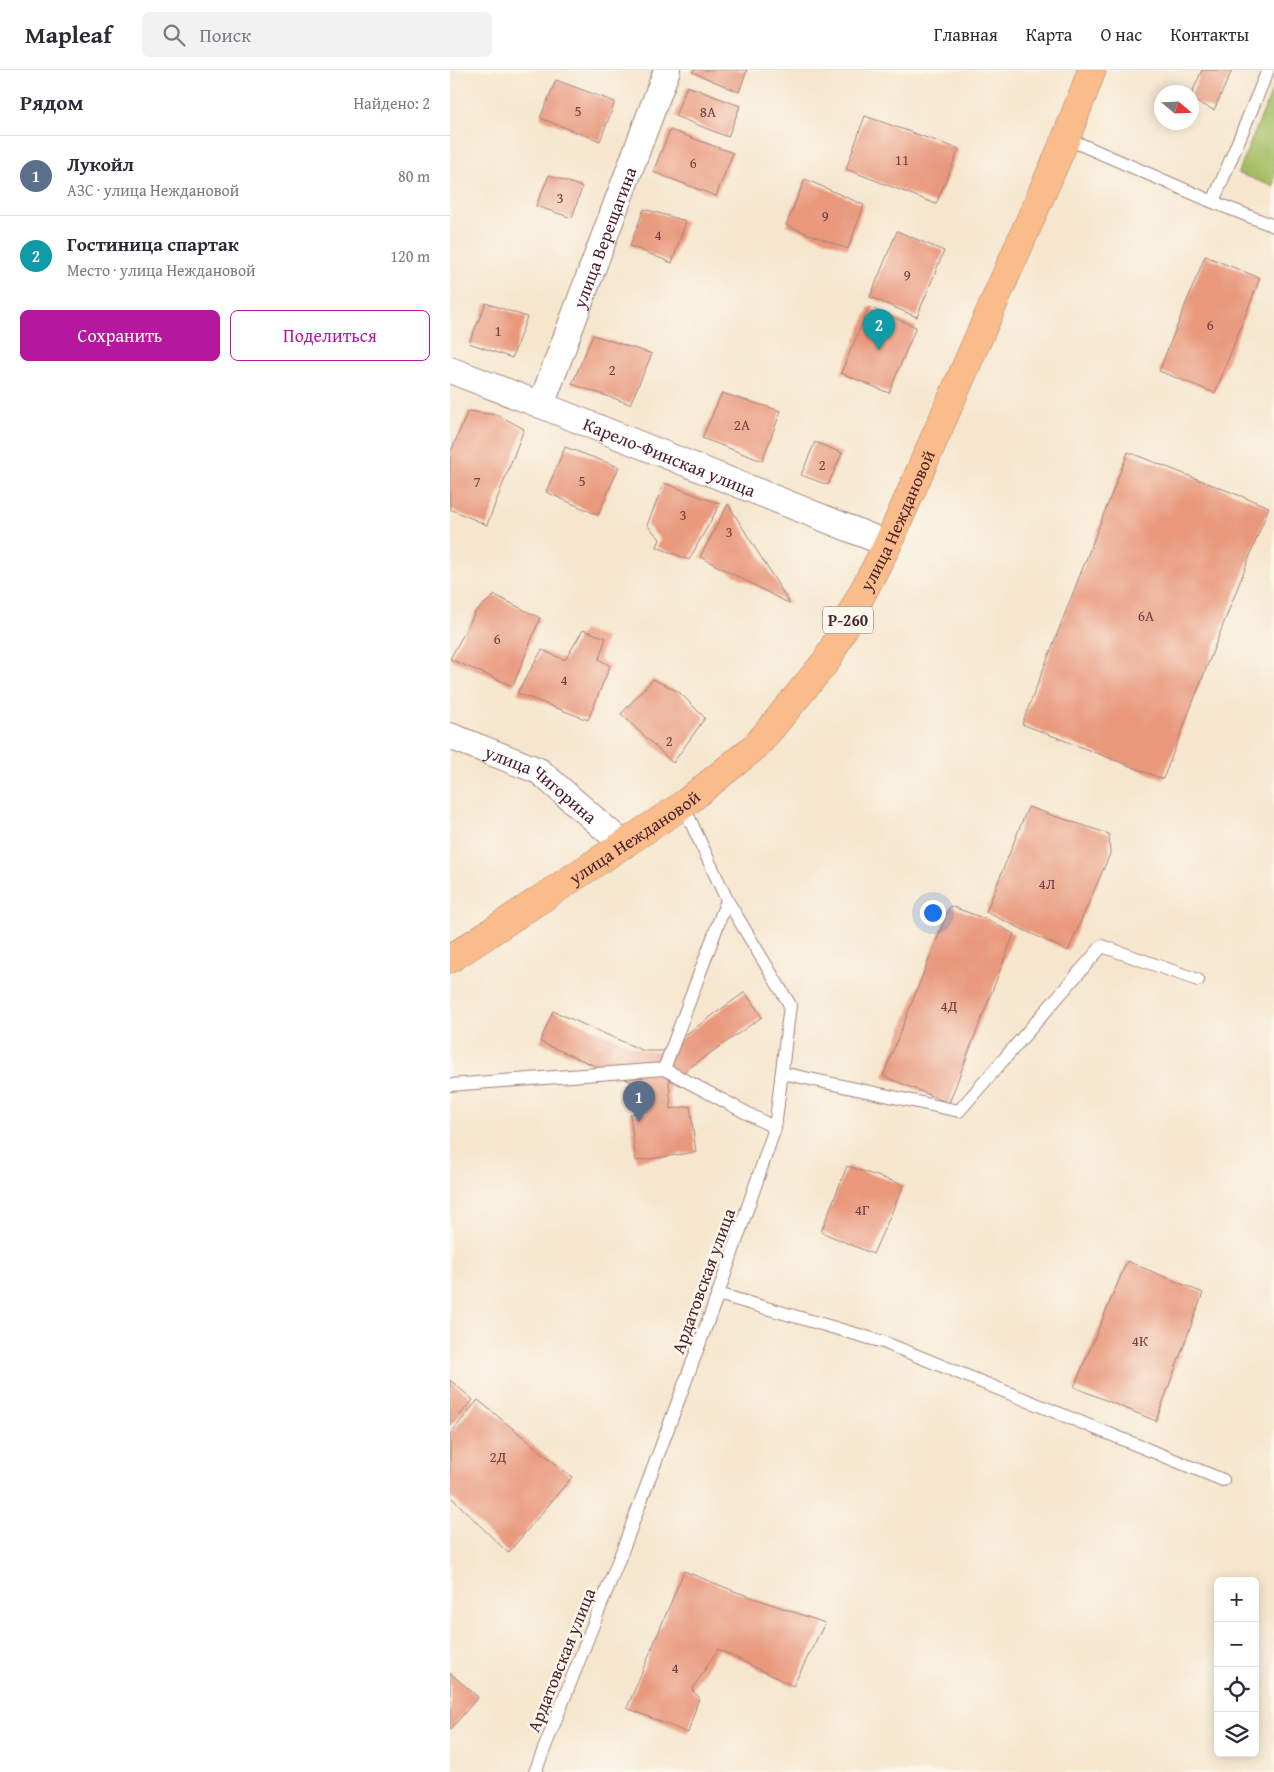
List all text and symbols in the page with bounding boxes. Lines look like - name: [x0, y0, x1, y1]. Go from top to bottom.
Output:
- search box: [142, 12, 492, 57]
- text: Mapleaf: [25, 17, 112, 52]
- icon: search: [160, 21, 188, 49]
- text: Поиск: [200, 21, 251, 49]
- text: Главная: [934, 21, 998, 48]
- text: Карта: [1026, 21, 1072, 48]
- text: О нас: [1100, 21, 1142, 48]
- text: Контакты: [1170, 21, 1249, 48]
- north arrow: [1154, 85, 1199, 130]
- text: Рядом: [20, 87, 83, 118]
- text: Найдено: 2: [353, 91, 430, 115]
- house number: 5: [574, 100, 582, 121]
- house number: 8А: [700, 101, 716, 122]
- house number: 11: [895, 149, 909, 170]
- text: Лукойл: [67, 150, 134, 178]
- house number: 6: [689, 152, 697, 173]
- street label: улица Верещагина: [565, 162, 643, 313]
- text: 1: [32, 164, 40, 188]
- text: 80 m: [398, 164, 430, 188]
- text: АЗС · улица Неждановой: [67, 178, 239, 202]
- house number: 3: [556, 187, 564, 208]
- house number: 9: [821, 205, 829, 226]
- house number: 4: [654, 224, 662, 245]
- text: Гостиница спартак: [67, 230, 239, 258]
- text: 2: [32, 244, 40, 268]
- text: 120 m: [390, 244, 430, 268]
- text: Место · улица Неждановой: [67, 258, 256, 282]
- house number: 9: [903, 264, 911, 285]
- pin: 2: [863, 309, 895, 350]
- button: Сохранить: [20, 310, 220, 361]
- button: Поделиться: [230, 310, 430, 361]
- house number: 6: [1206, 314, 1214, 335]
- house number: 1: [494, 320, 502, 341]
- house number: 2: [608, 359, 616, 380]
- street label: Карело-Финская улица: [579, 410, 760, 503]
- house number: 2А: [734, 414, 750, 435]
- street label: улица Неждановой: [852, 445, 941, 596]
- house number: 2: [818, 454, 826, 475]
- house number: 5: [578, 470, 586, 491]
- house number: 7: [473, 471, 481, 492]
- house number: 3: [679, 504, 687, 525]
- house number: 3: [725, 521, 733, 542]
- house number: 6А: [1138, 605, 1154, 626]
- road number: Р-260: [823, 606, 873, 634]
- house number: 6: [493, 628, 501, 649]
- house number: 4: [560, 669, 568, 690]
- house number: 2: [665, 730, 673, 751]
- street label: улица Чигорина: [480, 737, 604, 830]
- street label: улица Неждановой: [562, 783, 706, 891]
- house number: 4Л: [1039, 873, 1056, 894]
- your location: [920, 900, 946, 926]
- house number: 4Д: [941, 995, 958, 1016]
- pin: 1: [623, 1081, 655, 1122]
- house number: 4Г: [855, 1199, 869, 1220]
- street label: Ардатовская улица: [664, 1204, 742, 1358]
- house number: 4К: [1132, 1330, 1149, 1351]
- house number: 2Д: [490, 1446, 507, 1467]
- map controls: [1214, 1577, 1259, 1757]
- button: +: [1214, 1577, 1259, 1622]
- street label: Ардатовская улица: [520, 1583, 602, 1736]
- button: −: [1214, 1622, 1259, 1667]
- house number: 4: [671, 1657, 679, 1678]
- button: locate: [1214, 1667, 1259, 1712]
- button: layers: [1214, 1712, 1259, 1757]

